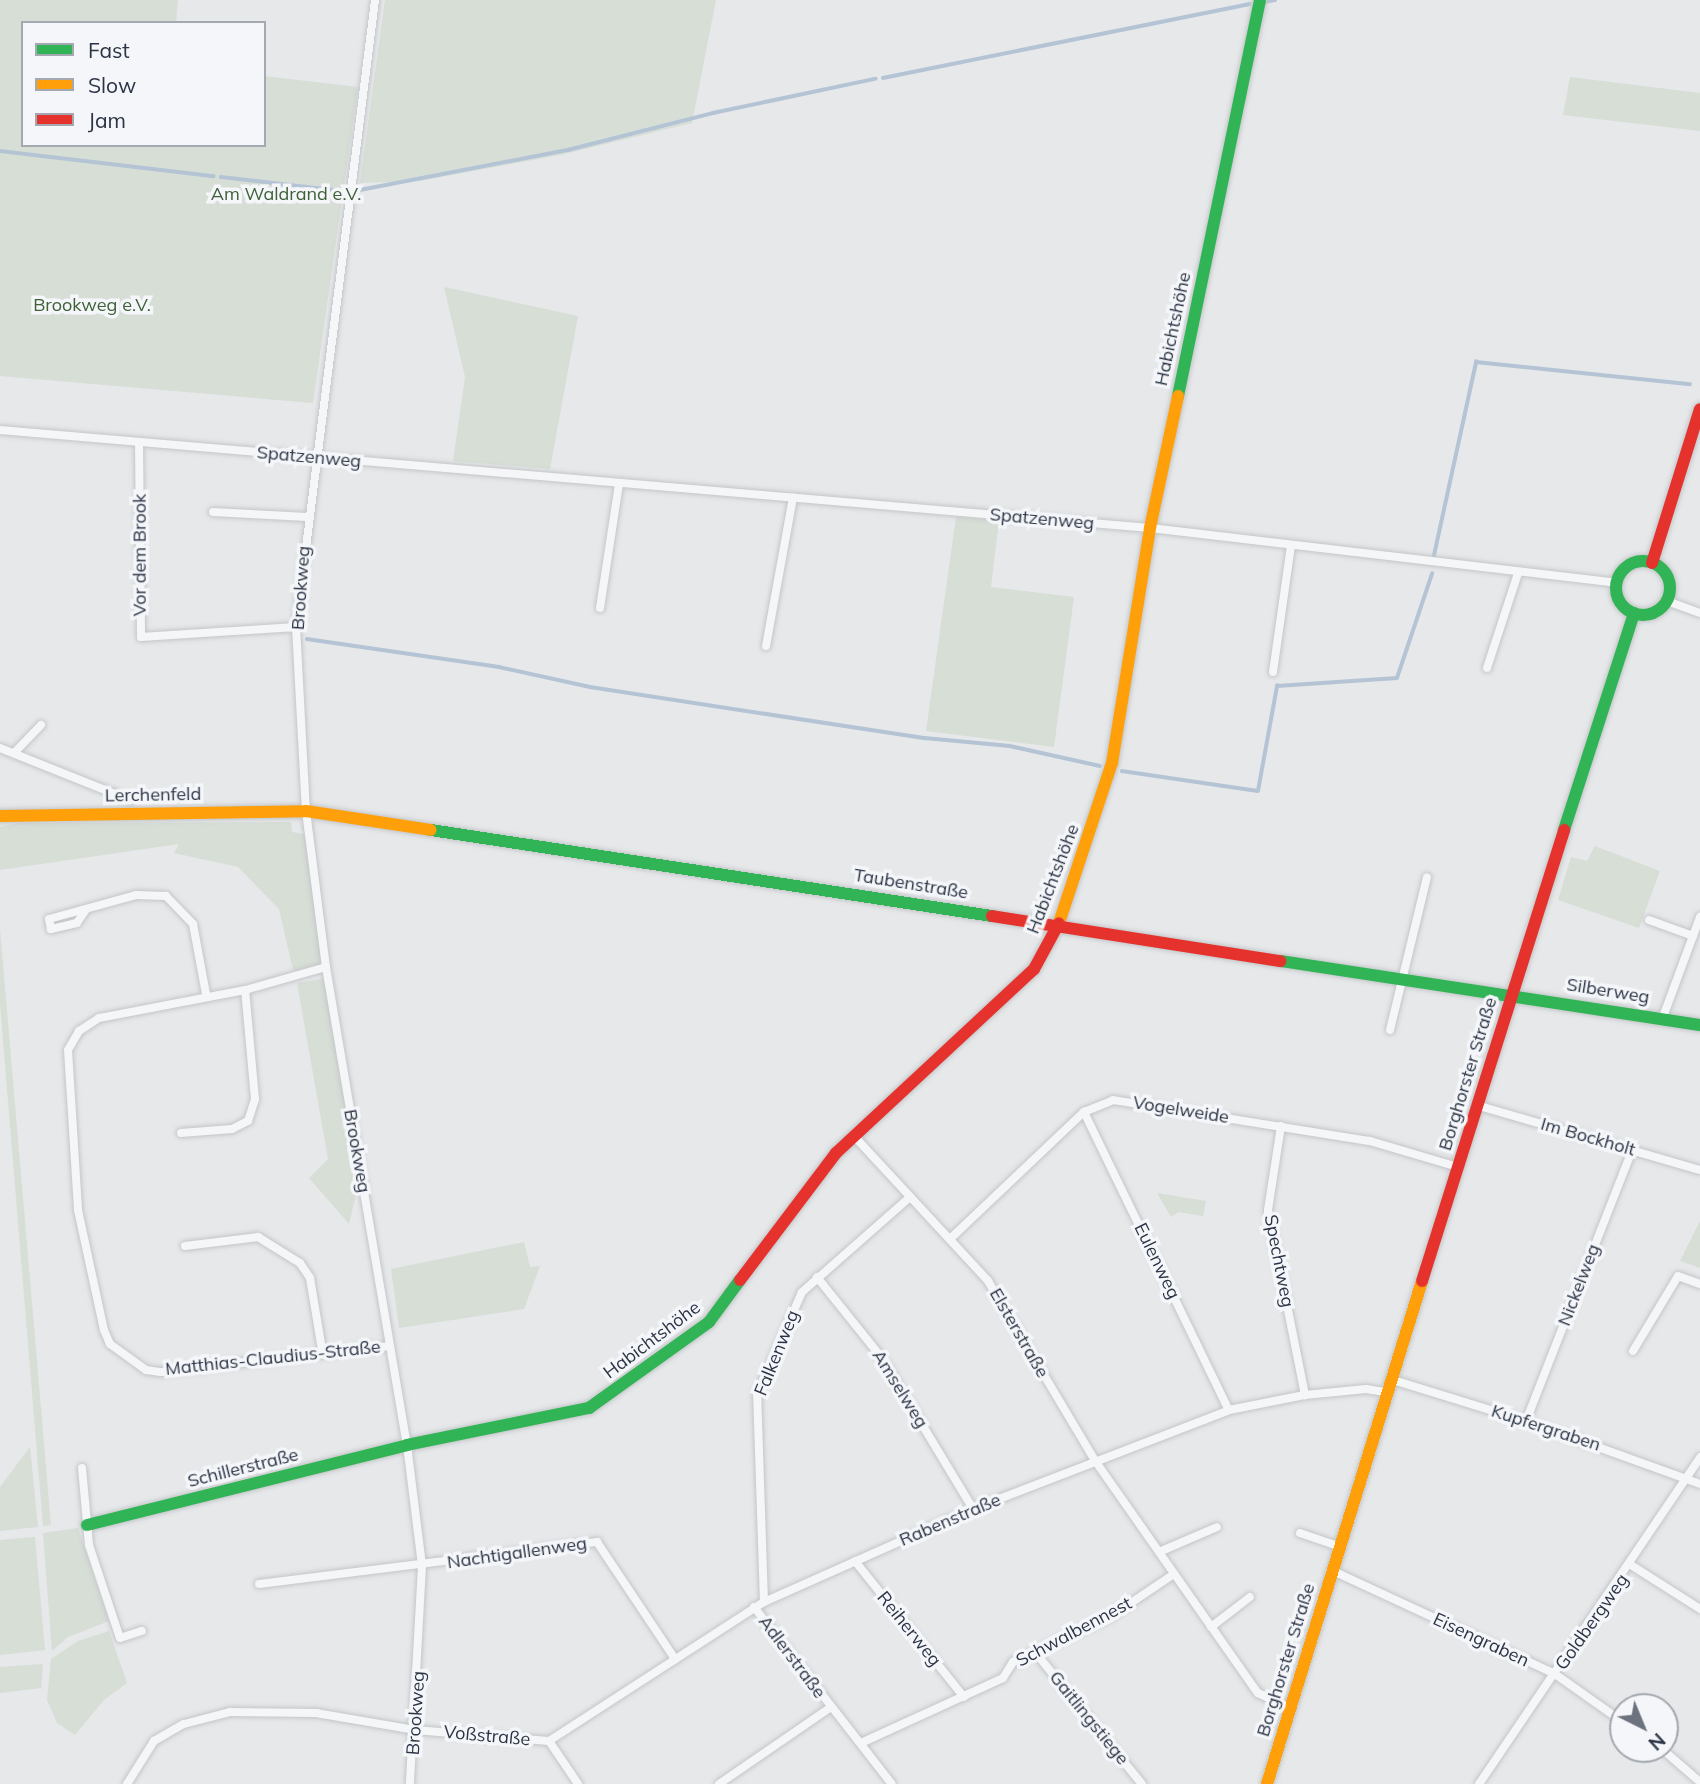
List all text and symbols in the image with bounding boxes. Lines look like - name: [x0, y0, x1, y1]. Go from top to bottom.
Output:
- legend: [21, 21, 266, 147]
- text: Fast: [88, 37, 130, 63]
- text: Slow: [88, 72, 136, 98]
- text: Jam: [88, 107, 126, 133]
- park label: Am Waldrand e.V.: [211, 183, 361, 205]
- street label: Habichtshöhe: [1150, 270, 1196, 388]
- park label: Brookweg e.V.: [33, 294, 151, 316]
- street label: Spatzenweg: [256, 442, 362, 472]
- street label: Vor dem Brook: [129, 494, 151, 616]
- street label: Spatzenweg: [989, 504, 1095, 534]
- street label: Brookweg: [287, 545, 315, 631]
- street label: Lerchenfeld: [105, 783, 201, 807]
- street label: Habichtshöhe: [1022, 821, 1084, 937]
- street label: Taubenstraße: [852, 864, 970, 904]
- street label: Silberweg: [1565, 974, 1651, 1008]
- street label: Borghorster Straße: [1434, 995, 1502, 1153]
- street label: Vogelweide: [1131, 1092, 1231, 1128]
- street label: Brookweg: [339, 1108, 375, 1194]
- street label: Im Bockholt: [1538, 1113, 1638, 1161]
- street label: Spechtweg: [1259, 1213, 1299, 1309]
- street label: Eulenweg: [1129, 1220, 1185, 1302]
- street label: Nickelweg: [1554, 1241, 1604, 1329]
- street label: Elsterstraße: [985, 1284, 1053, 1382]
- street label: Habichtshöhe: [599, 1297, 705, 1383]
- street label: Falkenweg: [750, 1307, 804, 1399]
- street label: Matthias-Claudius-Straße: [164, 1336, 382, 1380]
- street label: Amselweg: [867, 1346, 933, 1432]
- street label: Kupfergraben: [1489, 1400, 1603, 1456]
- street label: Schillerstraße: [185, 1444, 301, 1492]
- street label: Rabenstraße: [896, 1489, 1004, 1551]
- street label: Nachtigallenweg: [446, 1532, 588, 1574]
- street label: Goldbergweg: [1551, 1570, 1633, 1674]
- street label: Borghorster Straße: [1252, 1581, 1320, 1739]
- street label: Reiherweg: [872, 1587, 946, 1671]
- street label: Schwalbennest: [1013, 1592, 1135, 1672]
- street label: Eisengraben: [1430, 1608, 1532, 1672]
- street label: Adlerstraße: [754, 1611, 830, 1703]
- street label: Gaitlingstiege: [1045, 1667, 1133, 1769]
- street label: Brookweg: [402, 1670, 430, 1756]
- north arrow: [1609, 1693, 1679, 1763]
- street label: Voßstraße: [443, 1721, 531, 1751]
- text: N: [1644, 1728, 1670, 1756]

